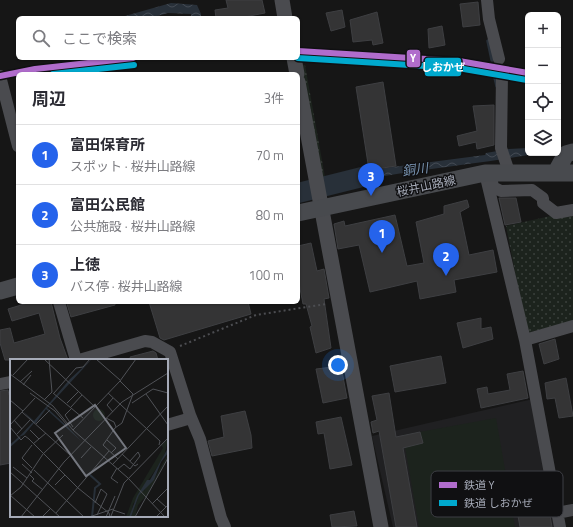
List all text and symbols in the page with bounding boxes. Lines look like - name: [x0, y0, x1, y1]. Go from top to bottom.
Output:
- map controls: [525, 12, 561, 156]
- button: +: [525, 12, 561, 48]
- search box: [16, 16, 300, 60]
- icon: search: [30, 27, 52, 49]
- text: ここで検索: [62, 27, 137, 50]
- button: −: [525, 48, 561, 84]
- line badge: Y: [406, 49, 421, 68]
- text: Y: [410, 50, 417, 66]
- line badge: しおかぜ: [424, 57, 462, 77]
- text: しおかぜ: [421, 59, 465, 75]
- button: locate: [525, 84, 561, 120]
- text: 周辺: [32, 86, 66, 112]
- text: 3件: [264, 88, 284, 108]
- button: layers: [525, 120, 561, 156]
- text: 富田保育所: [70, 133, 145, 156]
- text: 1: [41, 145, 49, 165]
- text: 70 m: [256, 145, 284, 165]
- text: スポット · 桜井山路線: [70, 156, 196, 176]
- water label: 銅川: [401, 157, 431, 181]
- pin: 3: [358, 163, 384, 196]
- street label: 桜井山路線: [395, 170, 457, 201]
- text: 富田公民館: [70, 193, 145, 216]
- text: 2: [41, 205, 49, 225]
- text: 80 m: [256, 205, 284, 225]
- text: 公共施設 · 桜井山路線: [70, 216, 196, 236]
- pin: 1: [369, 220, 395, 253]
- pin: 2: [433, 243, 459, 276]
- text: 上徳: [70, 253, 100, 276]
- text: 3: [41, 265, 49, 285]
- text: 100 m: [248, 265, 284, 285]
- text: バス停 · 桜井山路線: [70, 276, 183, 296]
- your location: [328, 355, 348, 375]
- inset map: [10, 359, 168, 517]
- legend: [431, 471, 563, 517]
- text: 鉄道 Y: [464, 477, 494, 493]
- text: 鉄道 しおかぜ: [464, 495, 532, 511]

